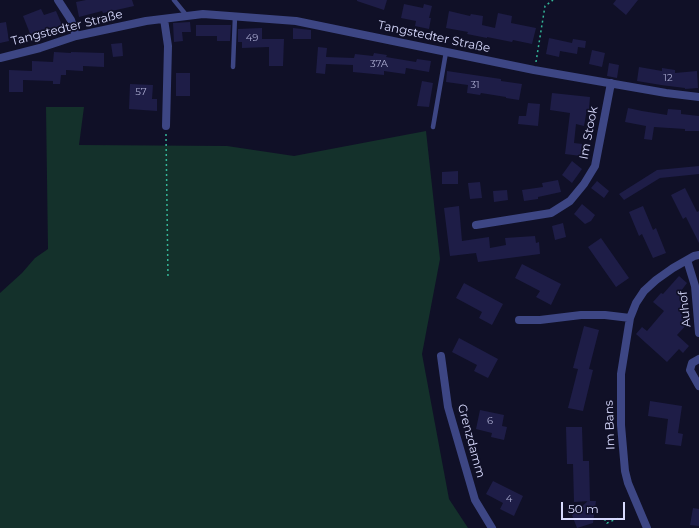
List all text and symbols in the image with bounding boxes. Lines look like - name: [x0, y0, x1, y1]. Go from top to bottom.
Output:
- street label: Tangstedter Straße: [10, 7, 124, 49]
- street label: Tangstedter Straße: [377, 18, 491, 56]
- house number: 49: [246, 32, 258, 44]
- house number: 37A: [370, 58, 388, 70]
- house number: 12: [663, 72, 673, 84]
- house number: 31: [470, 79, 480, 91]
- house number: 57: [135, 86, 147, 98]
- street label: Im Stook: [577, 105, 601, 161]
- street label: Auhof: [676, 290, 694, 328]
- street label: Im Bans: [602, 400, 618, 450]
- street label: Grenzdamm: [454, 402, 488, 480]
- house number: 6: [487, 415, 493, 427]
- house number: 4: [506, 493, 512, 505]
- scale bar: [563, 494, 627, 520]
- text: 50 m: [568, 501, 599, 516]

